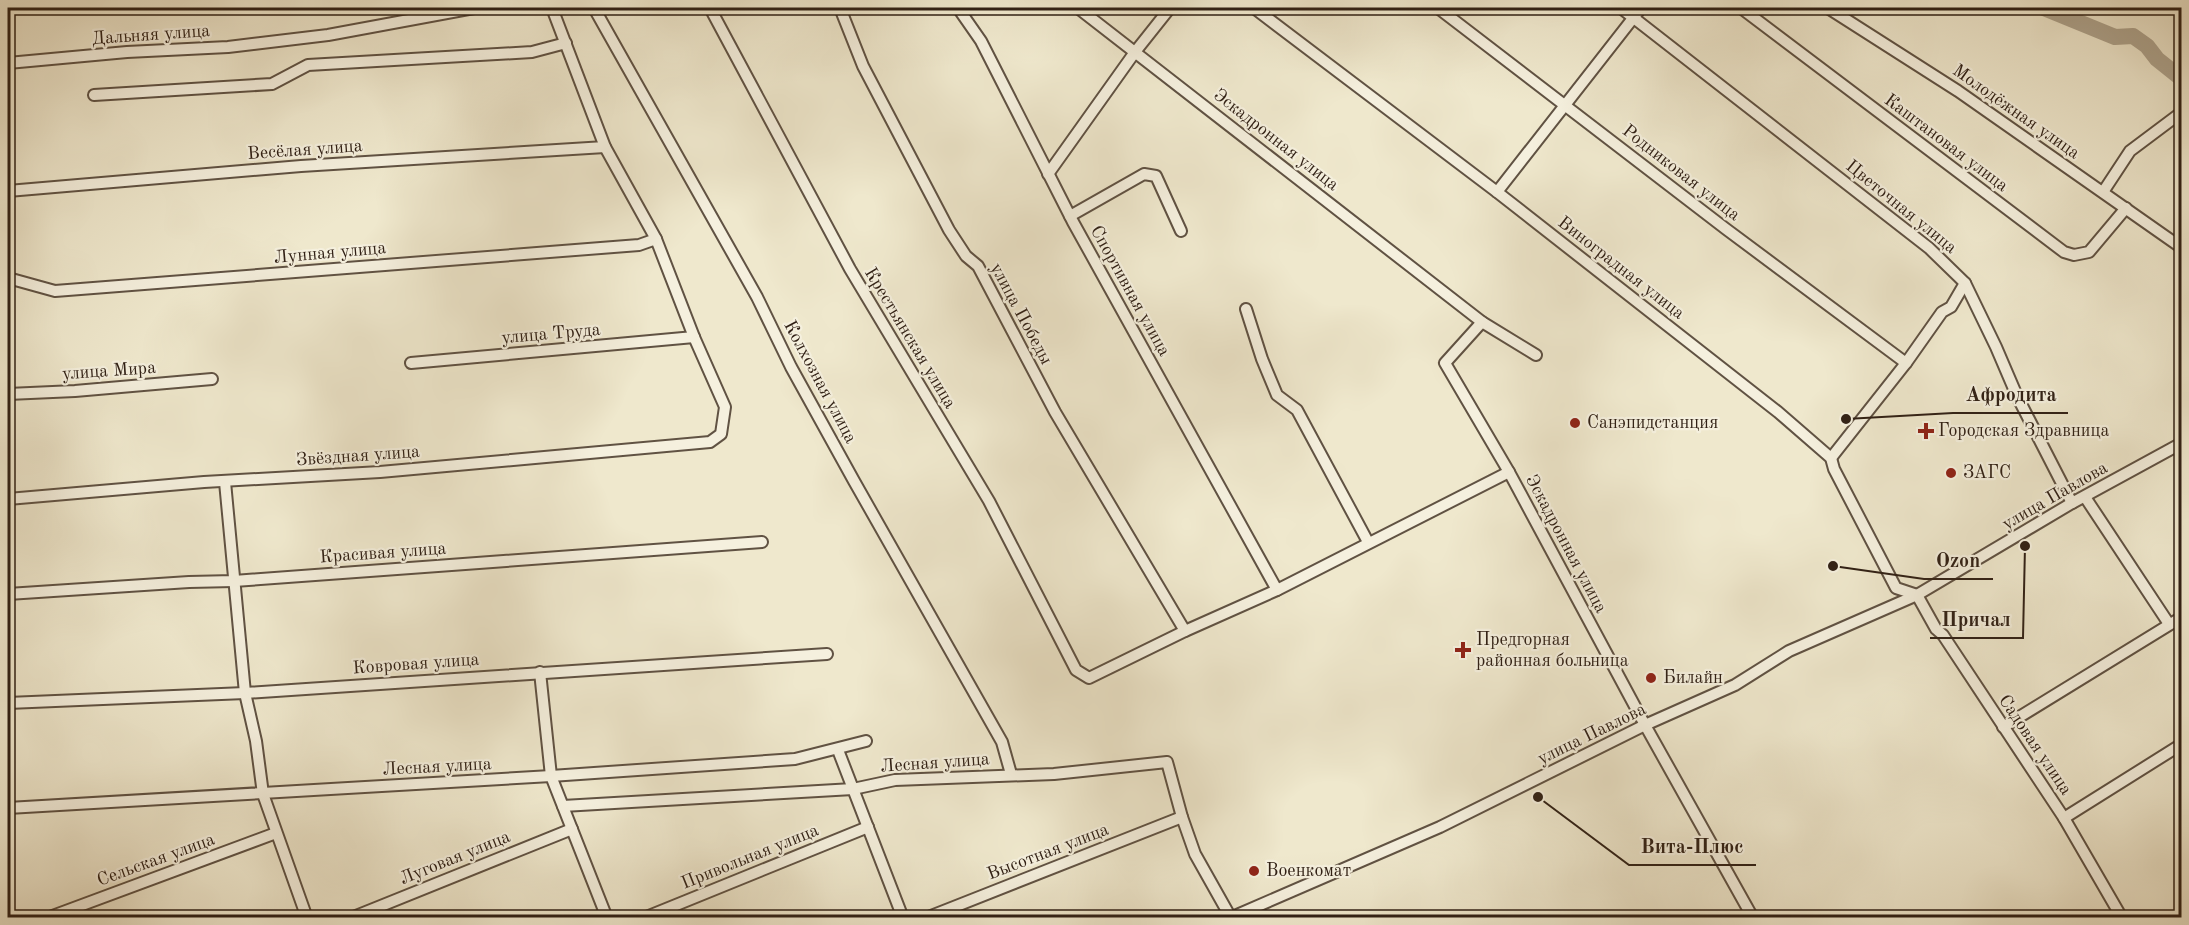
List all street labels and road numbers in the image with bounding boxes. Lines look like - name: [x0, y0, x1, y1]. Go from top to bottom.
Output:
- street label: Дальняя улица: [91, 22, 211, 48]
- street label: Молодёжная улица: [1949, 61, 2083, 163]
- street label: Эскадронная улица: [1210, 86, 1342, 194]
- street label: Каштановая улица: [1881, 91, 2011, 195]
- street label: Родниковая улица: [1619, 122, 1743, 224]
- street label: Весёлая улица: [247, 137, 363, 163]
- street label: Цветочная улица: [1842, 157, 1960, 257]
- street label: Виноградная улица: [1554, 213, 1688, 323]
- street label: Спортивная улица: [1087, 223, 1173, 359]
- street label: Лунная улица: [273, 239, 387, 267]
- street label: улица Победы: [987, 260, 1055, 368]
- street label: Крестьянская улица: [861, 264, 959, 412]
- street label: Колхозная улица: [780, 318, 860, 446]
- street label: улица Труда: [501, 321, 601, 347]
- street label: улица Мира: [61, 359, 157, 383]
- street label: Звёздная улица: [296, 443, 421, 469]
- street label: улица Павлова: [1999, 459, 2111, 533]
- street label: Эскадронная улица: [1522, 472, 1610, 616]
- street label: Красивая улица: [319, 540, 447, 566]
- street label: Ковровая улица: [352, 651, 480, 677]
- street label: Садовая улица: [1995, 692, 2075, 798]
- street label: улица Павлова: [1535, 700, 1649, 768]
- street label: Лесная улица: [880, 750, 990, 776]
- street label: Лесная улица: [382, 755, 492, 779]
- street label: Высотная улица: [985, 820, 1111, 883]
- street label: Привольная улица: [679, 821, 821, 893]
- street label: Луговая улица: [397, 828, 513, 888]
- street label: Сельская улица: [95, 830, 217, 890]

